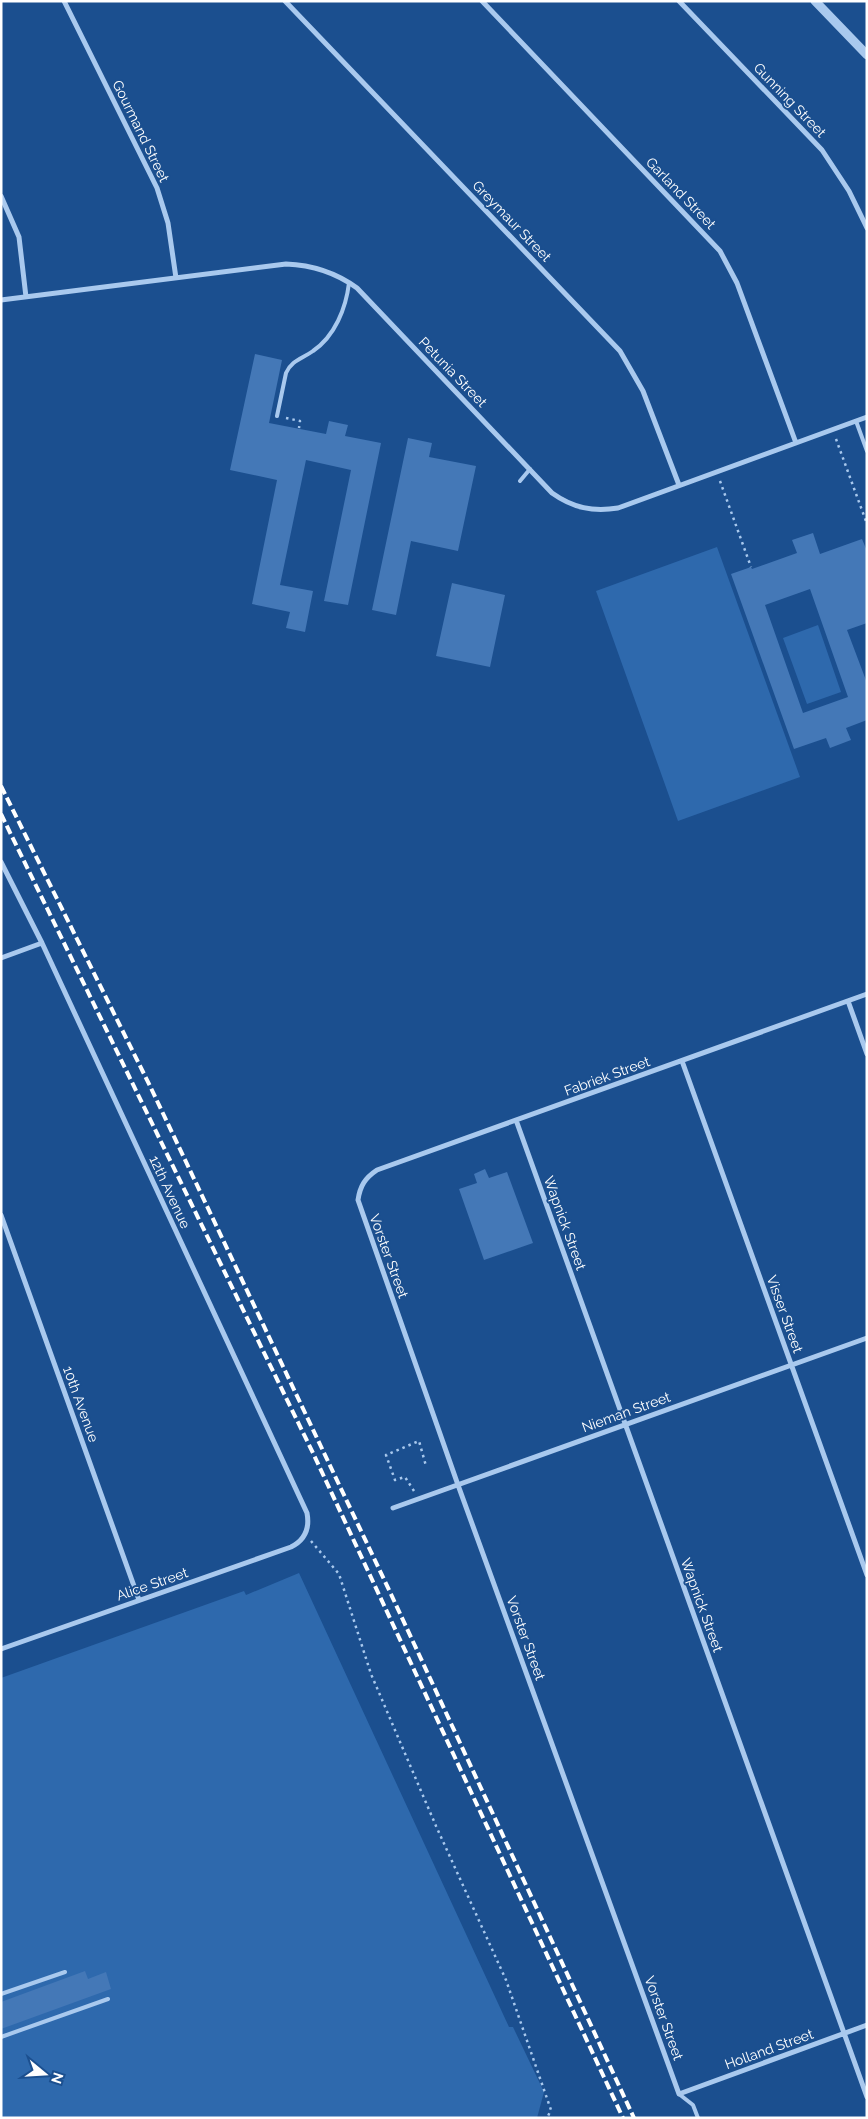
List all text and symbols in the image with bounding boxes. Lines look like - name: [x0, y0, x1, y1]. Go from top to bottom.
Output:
- street label: Gunning Street: [751, 60, 830, 141]
- street label: Gourmand Street: [109, 77, 173, 185]
- street label: Garland Street: [643, 154, 719, 232]
- street label: Greymaur Street: [469, 177, 555, 265]
- street label: Petunia Street: [416, 334, 491, 410]
- street label: Fabriek Street: [562, 1053, 652, 1099]
- street label: 12th Avenue: [146, 1153, 194, 1231]
- street label: Wapnick Street: [541, 1174, 590, 1272]
- street label: Vorster Street: [366, 1212, 412, 1301]
- street label: Visser Street: [764, 1273, 807, 1355]
- street label: 10th Avenue: [60, 1364, 102, 1444]
- street label: Nieman Street: [580, 1388, 673, 1435]
- street label: Wapnick Street: [678, 1556, 727, 1654]
- street label: Alice Street: [114, 1564, 190, 1604]
- street label: Vorster Street: [503, 1594, 549, 1683]
- street label: Vorster Street: [641, 1974, 687, 2063]
- street label: Holland Street: [723, 2025, 816, 2072]
- north arrow: [20, 2049, 70, 2099]
- text: N: [48, 2070, 67, 2086]

